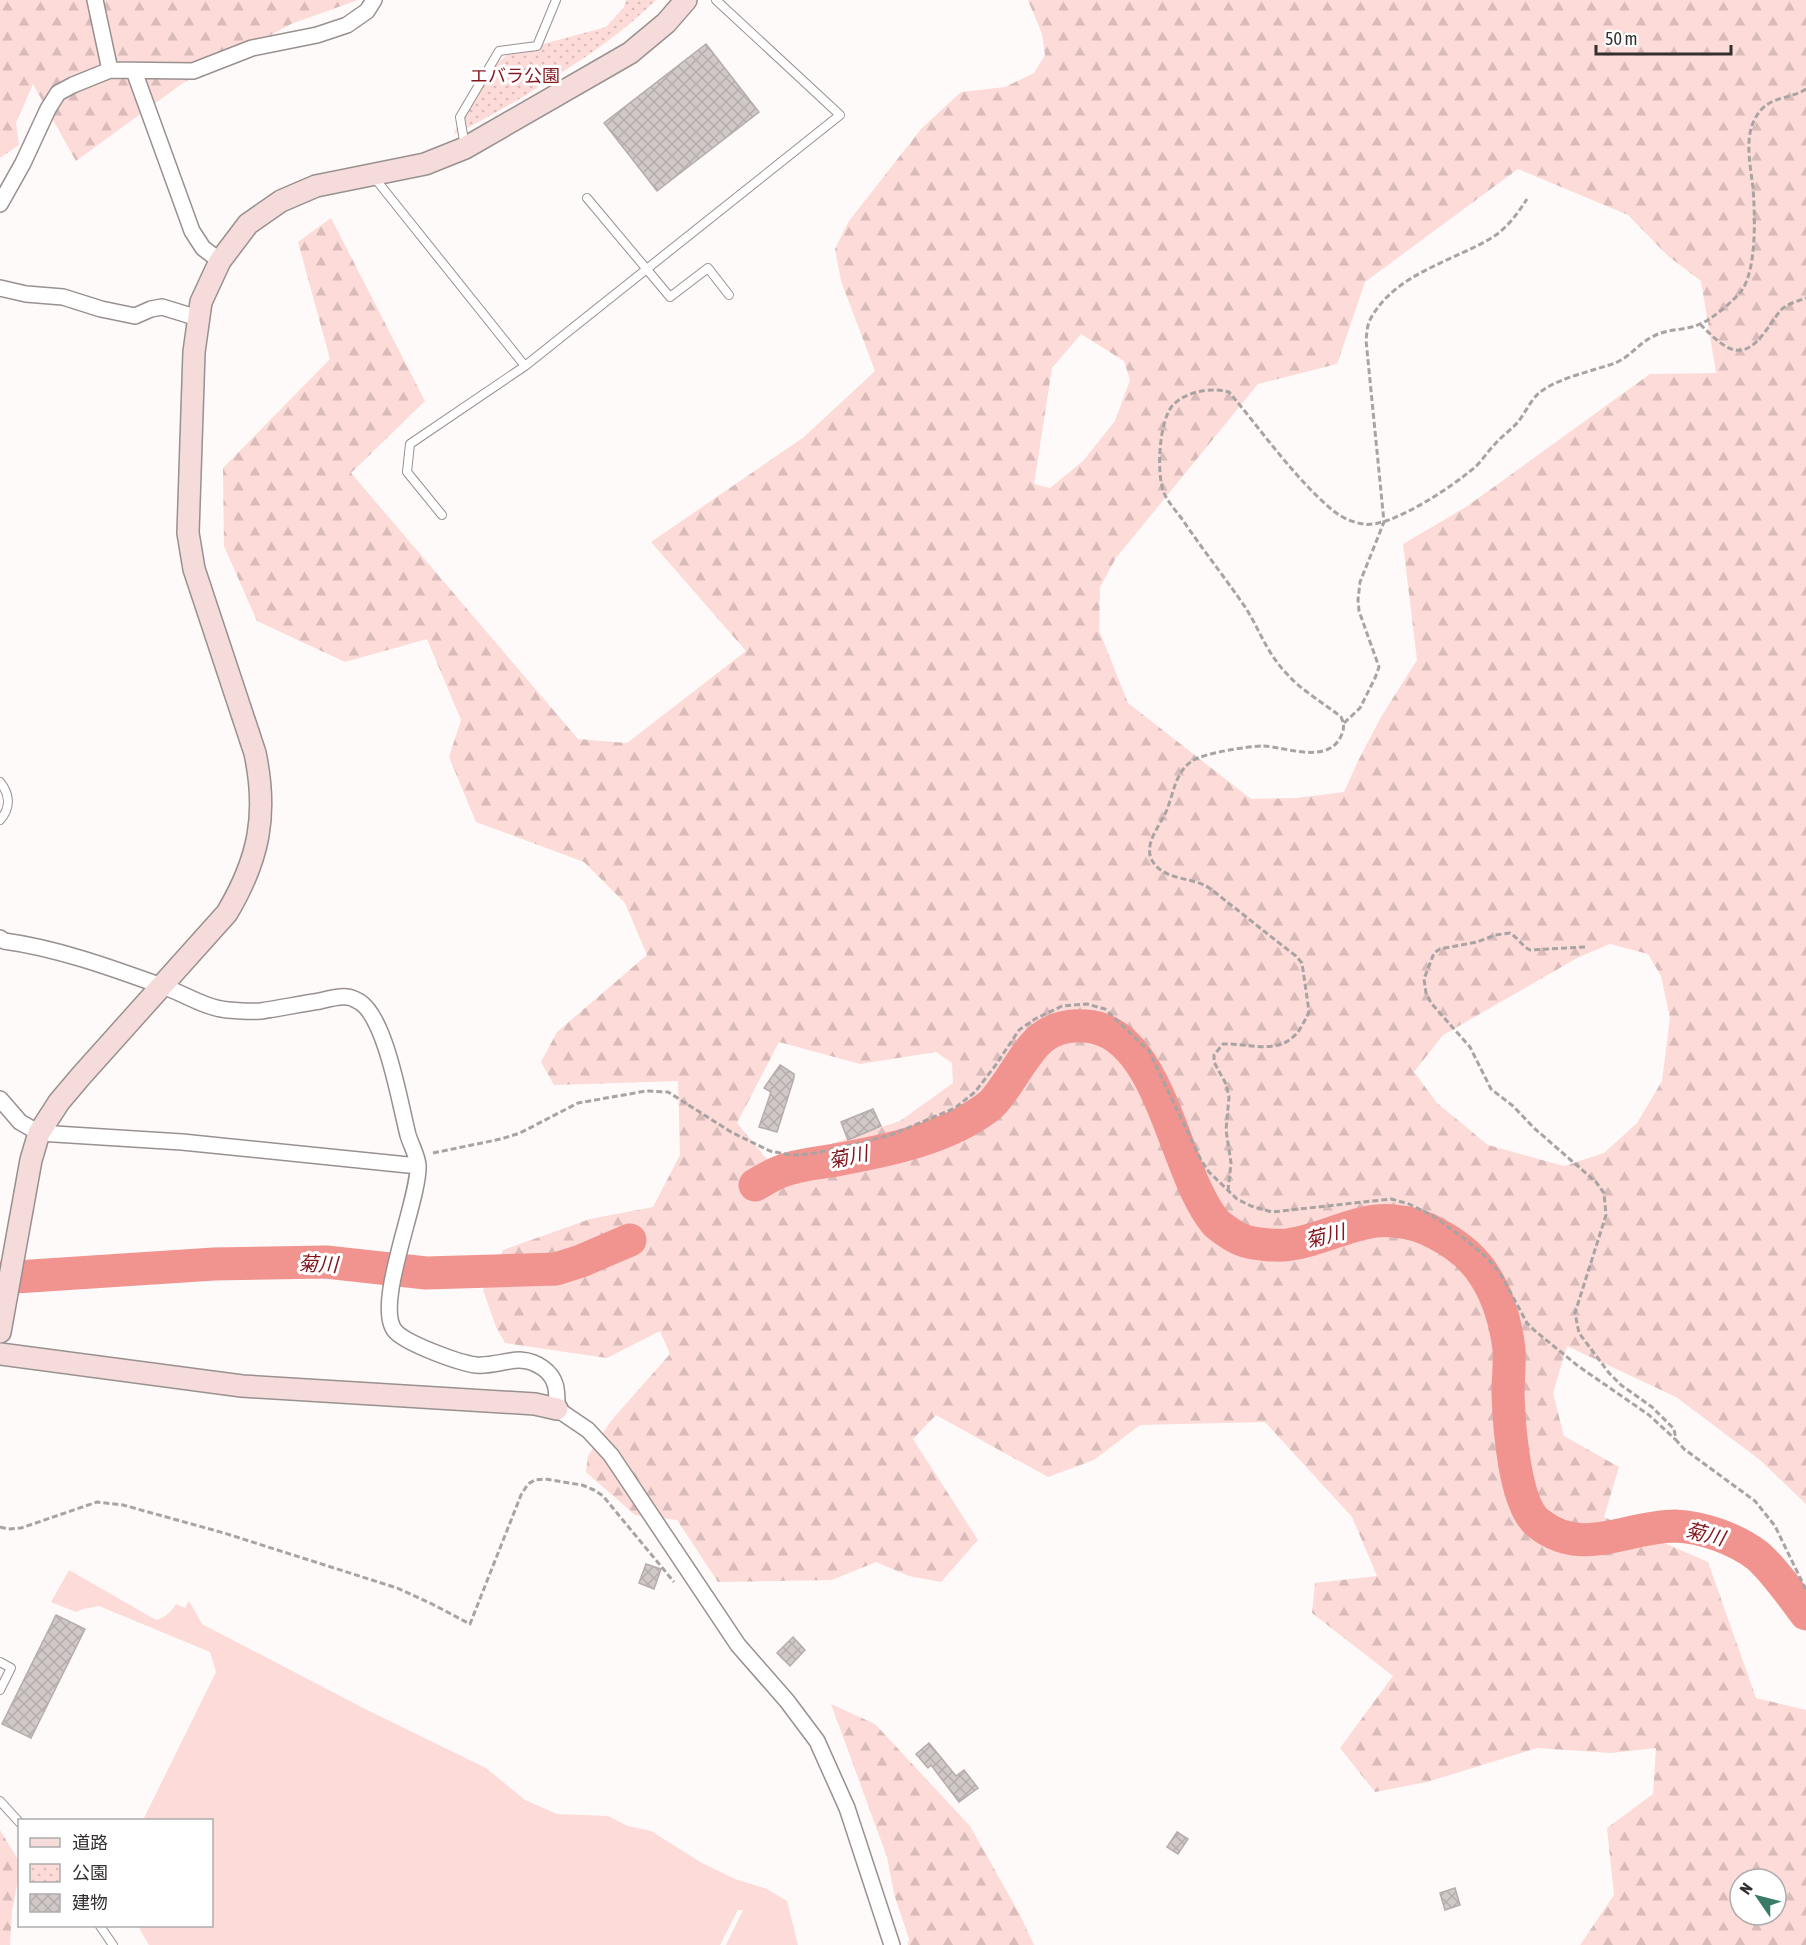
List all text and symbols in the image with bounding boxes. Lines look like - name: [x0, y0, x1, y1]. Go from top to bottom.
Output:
- scale bar: [1596, 18, 1731, 56]
- text: 50 m: [1605, 28, 1637, 49]
- park label: エバラ公園: [470, 65, 560, 86]
- water label: 菊川: [826, 1141, 872, 1172]
- water label: 菊川: [1303, 1219, 1349, 1252]
- water label: 菊川: [298, 1251, 340, 1276]
- water label: 菊川: [1683, 1518, 1729, 1550]
- legend: [18, 1819, 213, 1927]
- text: 道路: [72, 1832, 108, 1853]
- text: 公園: [72, 1862, 108, 1883]
- north arrow: [1728, 1867, 1788, 1927]
- text: N: [1736, 1879, 1756, 1897]
- text: 建物: [72, 1892, 108, 1913]

